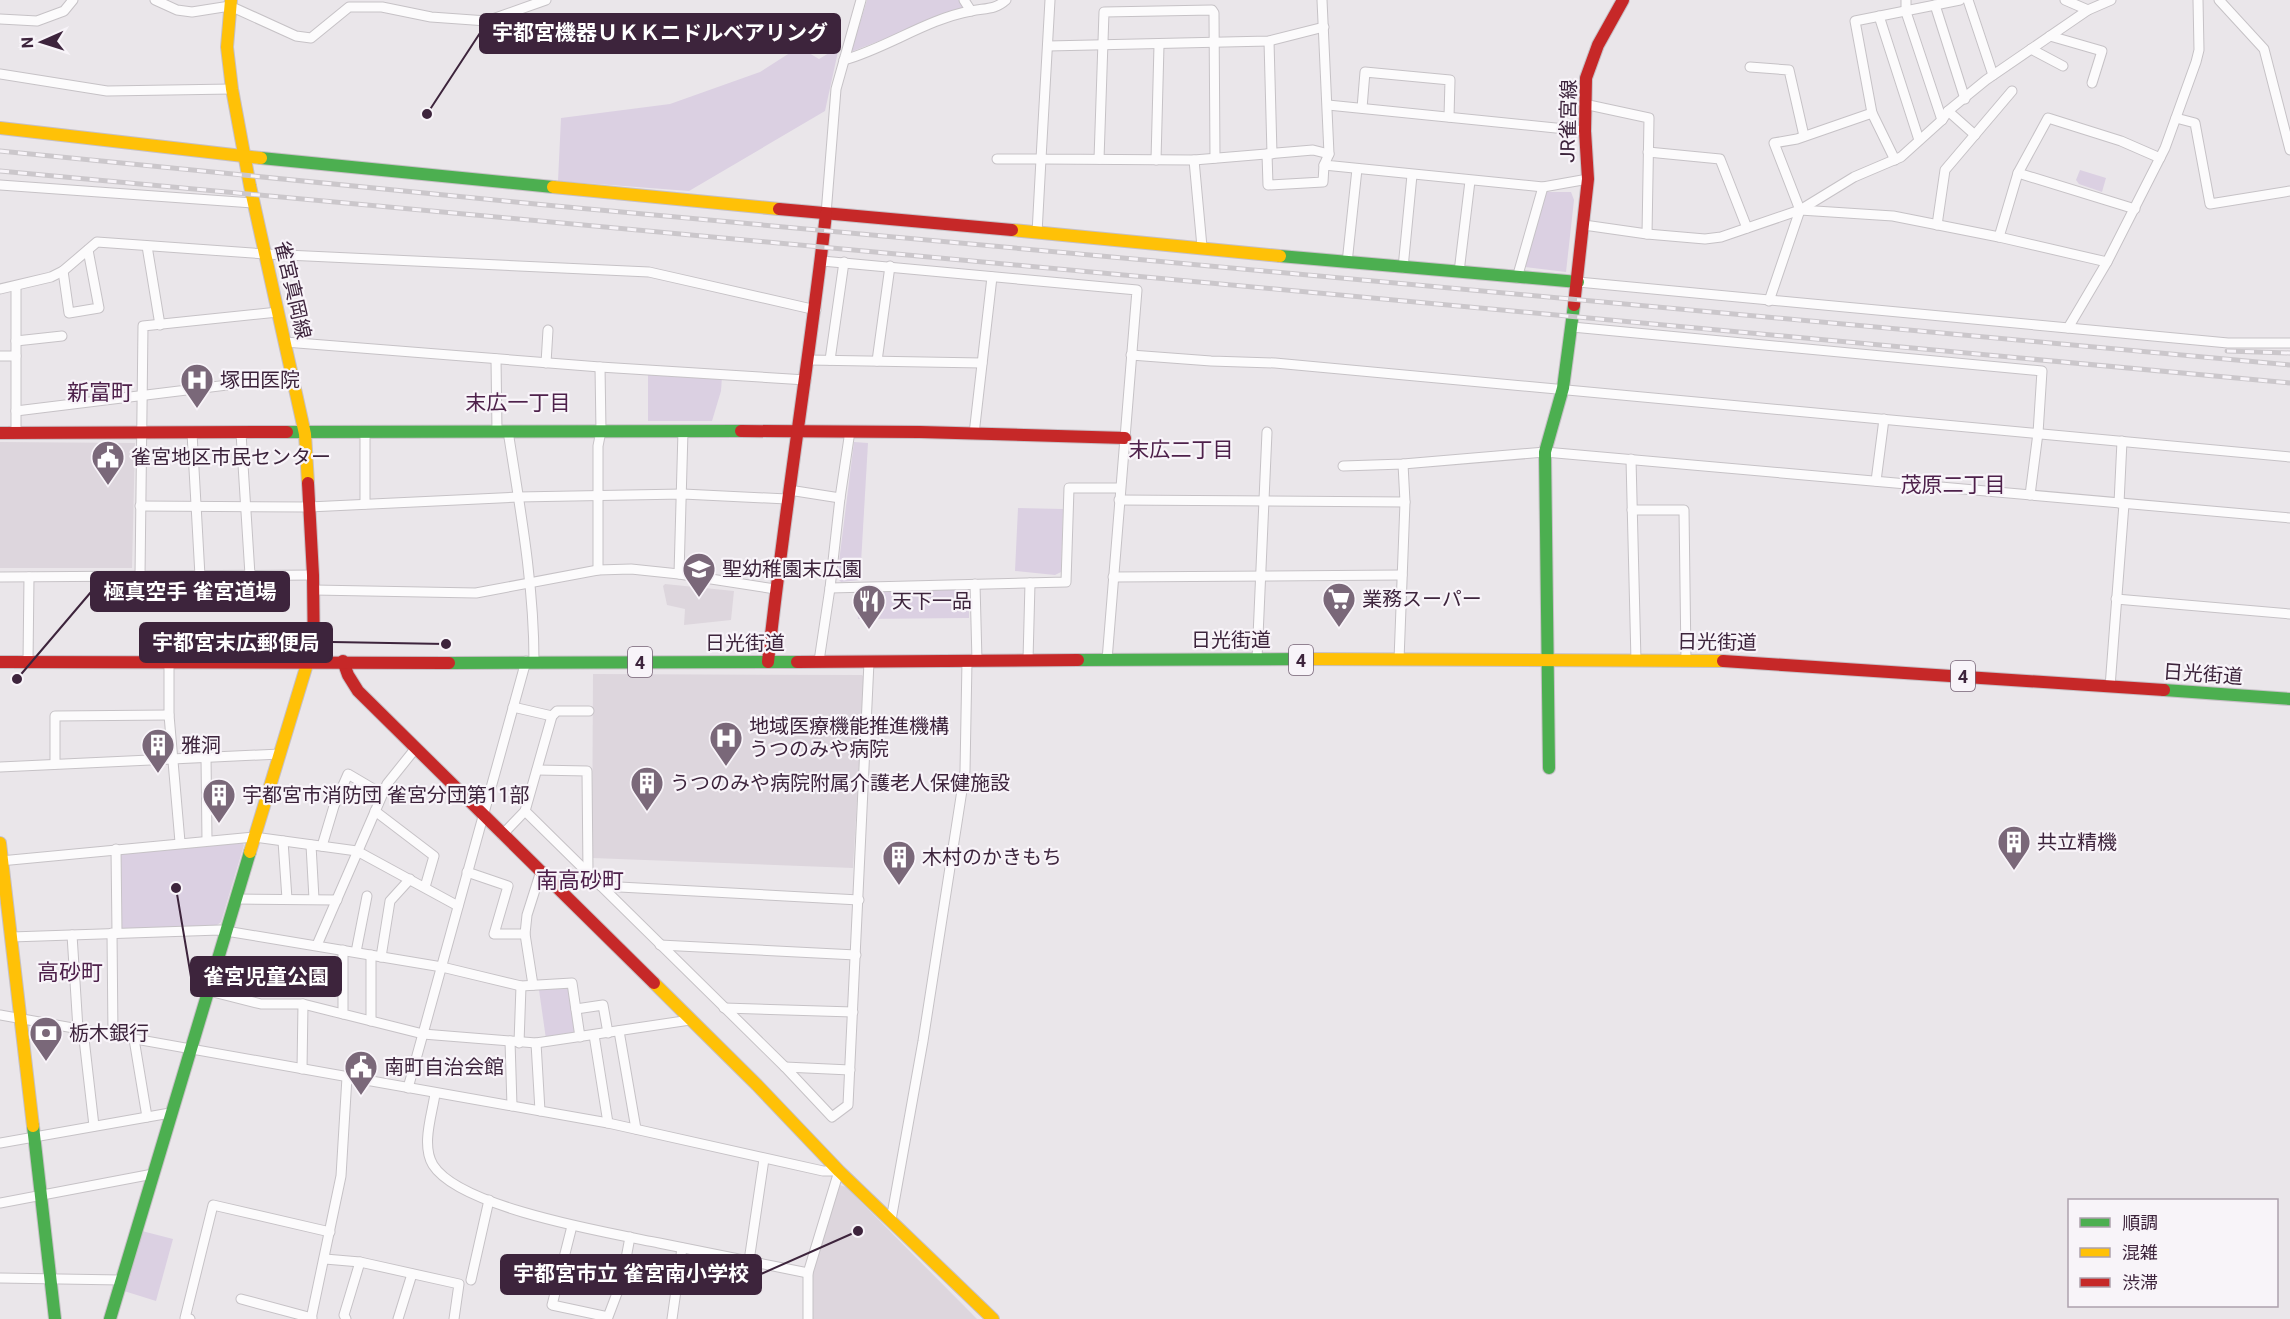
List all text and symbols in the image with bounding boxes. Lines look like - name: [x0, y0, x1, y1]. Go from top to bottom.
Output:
- north arrow: [12, 12, 72, 72]
- callout: 宇都宮機器ＵＫＫニドルベアリング: [480, 14, 840, 53]
- text: 宇都宮機器ＵＫＫニドルベアリング: [492, 21, 828, 45]
- text: N: [18, 37, 37, 49]
- street label: JR雀宮線: [1555, 79, 1581, 163]
- street label: 雀宮真岡線: [270, 239, 316, 341]
- hospital icon: 塚田医院: [179, 362, 215, 409]
- place label: 塚田医院: [220, 368, 300, 392]
- district label: 新富町: [67, 380, 133, 405]
- district label: 末広一丁目: [466, 391, 571, 415]
- district label: 末広二丁目: [1129, 438, 1234, 462]
- public building icon: 雀宮地区市民センター: [90, 439, 126, 486]
- place label: 雀宮地区市民センター: [131, 445, 331, 469]
- district label: 茂原二丁目: [1901, 473, 2006, 497]
- school or university icon: 聖幼稚園末広園: [681, 551, 717, 598]
- place label: 聖幼稚園末広園: [722, 557, 862, 581]
- callout: 極真空手 雀宮道場: [91, 572, 289, 611]
- text: 極真空手 雀宮道場: [103, 580, 277, 604]
- supermarket icon: 業務スーパー: [1321, 581, 1357, 628]
- restaurant icon: 天下一品: [851, 583, 887, 630]
- place label: 業務スーパー: [1362, 587, 1482, 611]
- place label: 天下一品: [892, 589, 972, 613]
- callout: 宇都宮末広郵便局: [140, 623, 332, 662]
- street label: 日光街道: [1191, 628, 1271, 652]
- street label: 日光街道: [1677, 629, 1757, 655]
- text: 宇都宮末広郵便局: [152, 631, 320, 655]
- street label: 日光街道: [705, 631, 785, 655]
- road number: 4: [1289, 645, 1313, 675]
- road number: 4: [628, 647, 652, 677]
- street label: 日光街道: [2162, 659, 2244, 689]
- road number: 4: [1951, 661, 1975, 691]
- place label: 地域医療機能推進機構 うつのみや病院: [749, 714, 949, 761]
- hospital icon: 地域医療機能推進機構 うつのみや病院: [708, 720, 744, 767]
- building icon: 雅洞: [140, 727, 176, 774]
- place label: 雅洞: [181, 733, 221, 757]
- building icon: うつのみや病院附属介護老人保健施設: [629, 765, 665, 812]
- place label: うつのみや病院附属介護老人保健施設: [670, 771, 1010, 795]
- building icon: 宇都宮市消防団 雀宮分団第11部: [201, 777, 237, 824]
- place label: 宇都宮市消防団 雀宮分団第11部: [242, 783, 529, 807]
- building icon: 共立精機: [1996, 824, 2032, 871]
- place label: 共立精機: [2037, 830, 2117, 854]
- building icon: 木村のかきもち: [881, 839, 917, 886]
- place label: 木村のかきもち: [922, 845, 1062, 869]
- district label: 南高砂町: [536, 868, 624, 893]
- callout: 雀宮児童公園: [191, 957, 341, 996]
- district label: 高砂町: [37, 960, 103, 985]
- text: 雀宮児童公園: [203, 965, 329, 989]
- bank icon: 栃木銀行: [28, 1015, 64, 1062]
- place label: 栃木銀行: [69, 1021, 149, 1045]
- public building icon: 南町自治会館: [343, 1049, 379, 1096]
- place label: 南町自治会館: [384, 1055, 504, 1079]
- legend: [2068, 1199, 2278, 1307]
- text: 順調: [2122, 1212, 2158, 1233]
- text: 混雑: [2122, 1242, 2158, 1263]
- callout: 宇都宮市立 雀宮南小学校: [501, 1255, 761, 1294]
- text: 宇都宮市立 雀宮南小学校: [513, 1262, 749, 1286]
- text: 渋滞: [2122, 1272, 2158, 1293]

